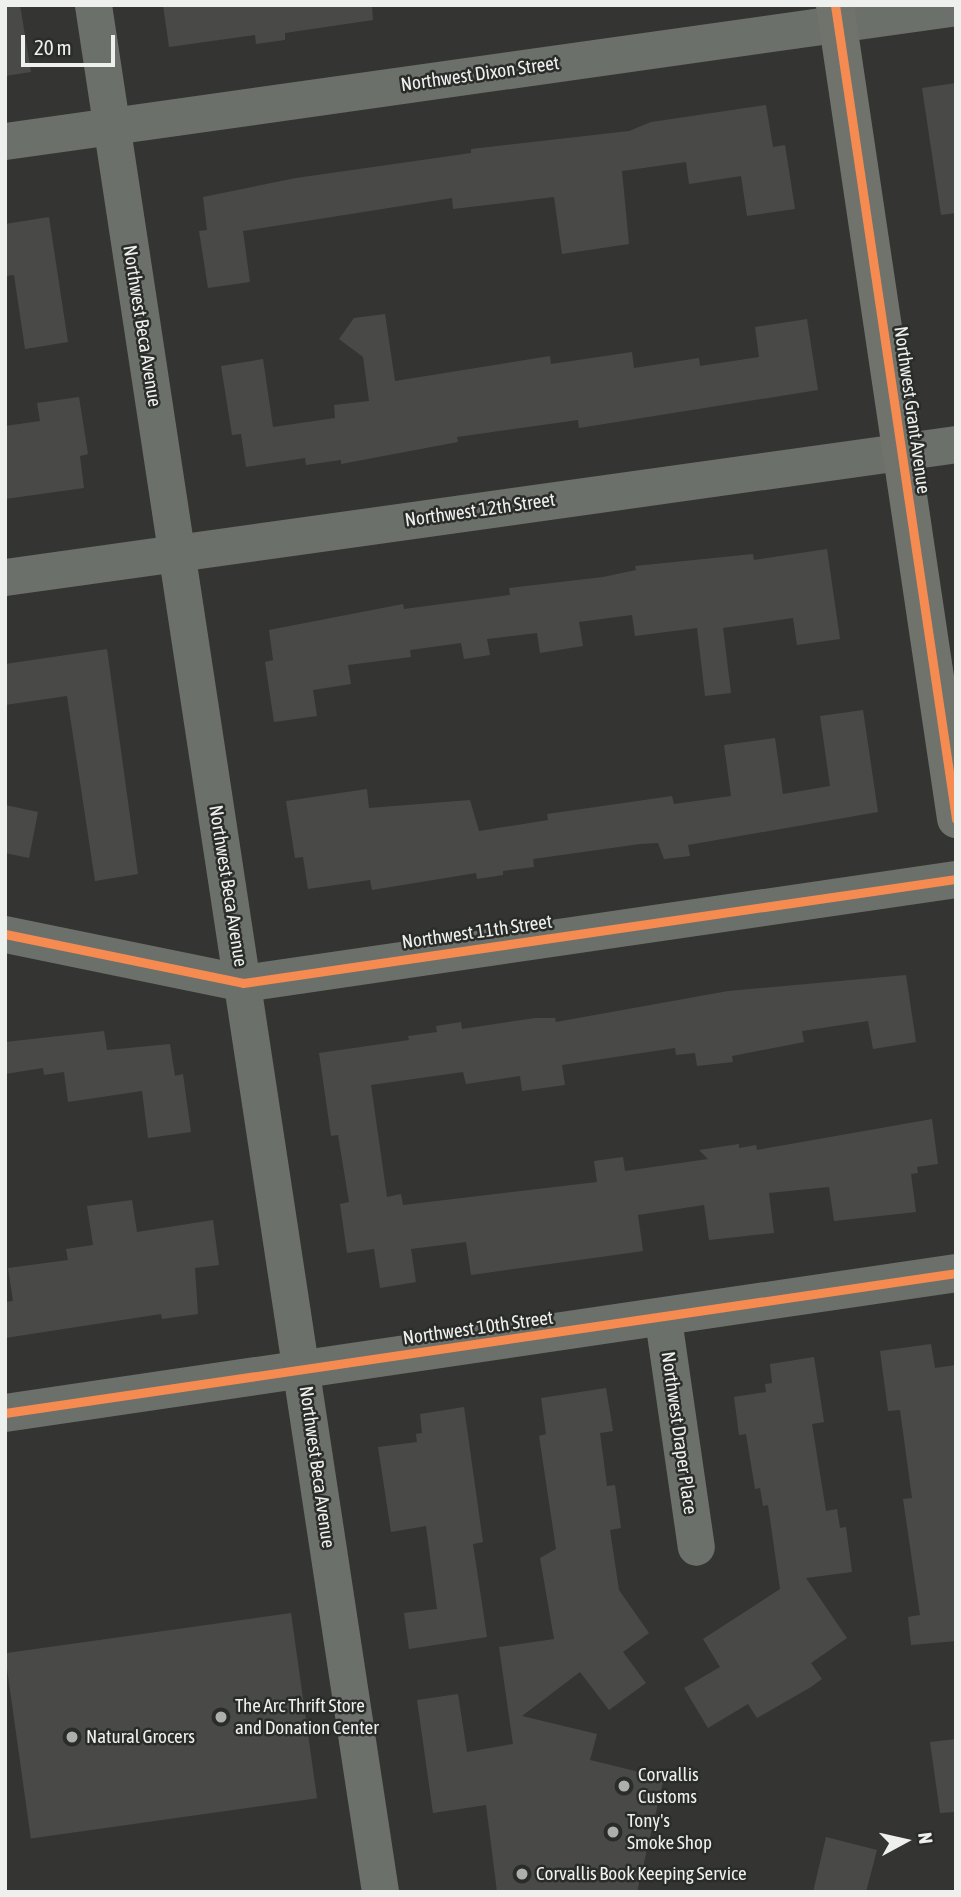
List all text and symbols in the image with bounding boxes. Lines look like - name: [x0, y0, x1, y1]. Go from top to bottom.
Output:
- scale bar: [24, 21, 119, 65]
- text: 20 m: [34, 35, 72, 59]
- street label: Northwest Dixon Street: [399, 52, 561, 96]
- street label: Northwest Beca Avenue: [118, 244, 166, 408]
- street label: Northwest Grant Avenue: [889, 325, 935, 495]
- street label: Northwest 12th Street: [403, 488, 557, 532]
- street label: Northwest Beca Avenue: [204, 804, 252, 968]
- street label: Northwest 11th Street: [400, 910, 554, 954]
- street label: Northwest 10th Street: [401, 1306, 555, 1350]
- street label: Northwest Draper Place: [656, 1350, 702, 1516]
- street label: Northwest Beca Avenue: [294, 1385, 340, 1549]
- place label: The Arc Thrift Store and Donation Center: [235, 1695, 379, 1739]
- marker: The Arc Thrift Store and Donation Center: [213, 1709, 229, 1725]
- place label: Natural Grocers: [86, 1726, 195, 1748]
- marker: Natural Grocers: [64, 1729, 80, 1745]
- place label: Corvallis Customs: [638, 1764, 699, 1808]
- marker: Corvallis Customs: [616, 1778, 632, 1794]
- north arrow: [870, 1806, 940, 1876]
- place label: Tony's Smoke Shop: [627, 1810, 712, 1854]
- marker: Tony's Smoke Shop: [605, 1824, 621, 1840]
- text: N: [914, 1831, 937, 1845]
- place label: Corvallis Book Keeping Service: [536, 1863, 747, 1885]
- marker: Corvallis Book Keeping Service: [514, 1866, 530, 1882]

